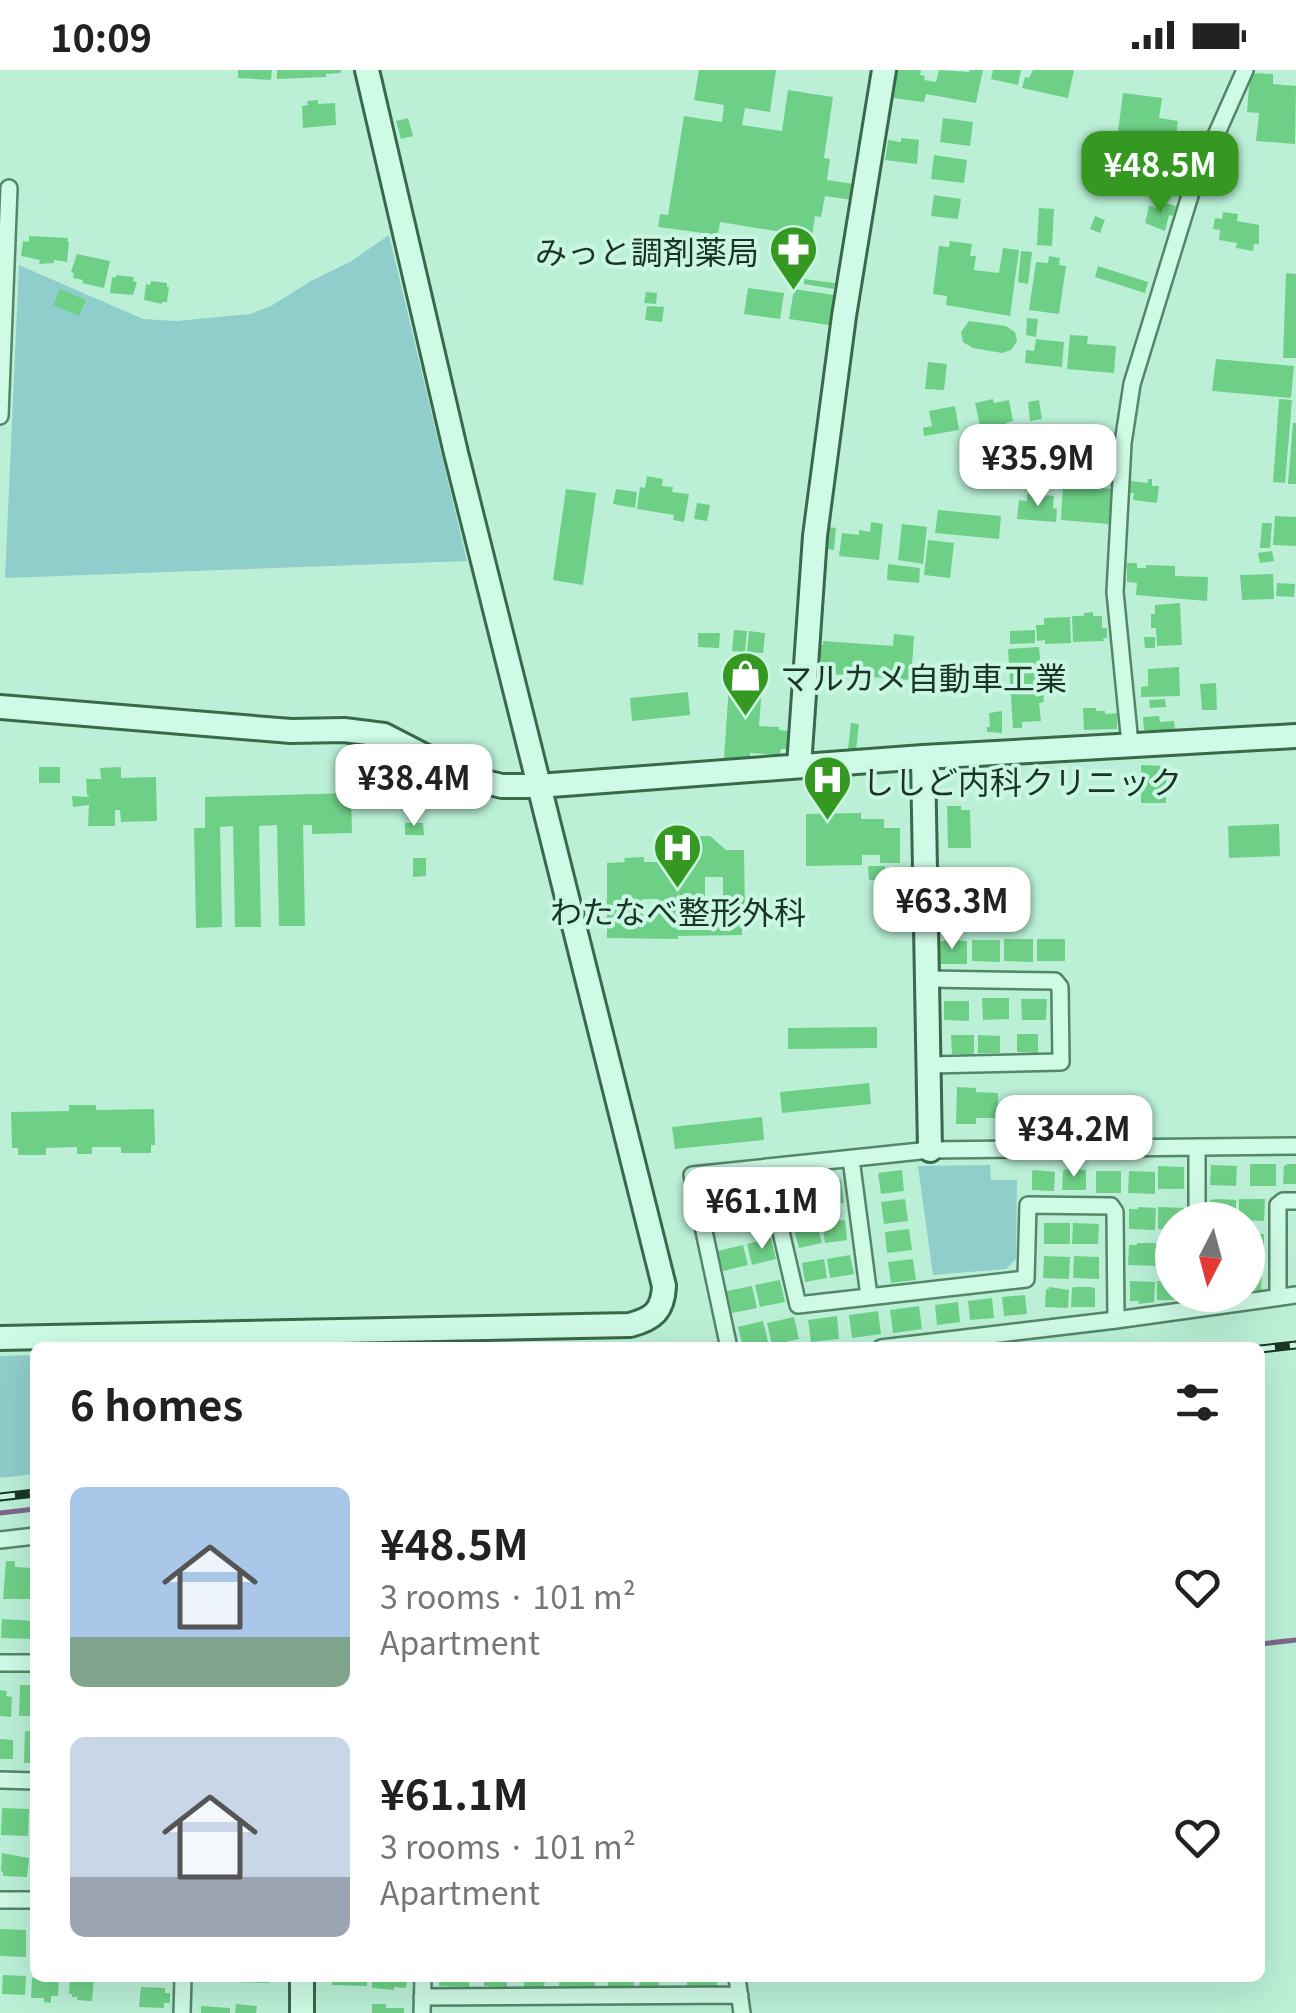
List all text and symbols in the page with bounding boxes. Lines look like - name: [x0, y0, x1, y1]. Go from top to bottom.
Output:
- text: 10:09: [50, 8, 152, 63]
- pin: ¥48.5M: [1079, 131, 1241, 216]
- text: ¥48.5M: [1103, 140, 1217, 186]
- pharmacy icon: みっと調剤薬局: [768, 224, 820, 292]
- place label: みっと調剤薬局: [535, 227, 759, 273]
- pin: ¥35.9M: [957, 424, 1119, 509]
- text: ¥35.9M: [981, 433, 1095, 479]
- shop icon: マルカメ自動車工業: [719, 650, 771, 718]
- place label: マルカメ自動車工業: [780, 653, 1067, 699]
- pin: ¥38.4M: [333, 744, 495, 829]
- text: ¥38.4M: [357, 753, 471, 799]
- hospital icon: ししど内科クリニック: [801, 754, 853, 822]
- place label: ししど内科クリニック: [862, 757, 1182, 803]
- hospital icon: わたなべ整形外科: [652, 822, 704, 890]
- pin: ¥63.3M: [871, 867, 1033, 952]
- text: ¥63.3M: [895, 876, 1009, 922]
- place label: わたなべ整形外科: [550, 887, 806, 933]
- pin: ¥34.2M: [993, 1095, 1155, 1180]
- text: ¥34.2M: [1017, 1104, 1131, 1150]
- pin: ¥61.1M: [681, 1167, 843, 1252]
- text: ¥61.1M: [705, 1176, 819, 1222]
- north arrow: [1155, 1202, 1265, 1312]
- map controls: [1155, 1202, 1265, 1312]
- text: 6 homes: [70, 1372, 243, 1433]
- icon: filters: [1170, 1375, 1225, 1430]
- text: ¥48.5M: [380, 1511, 529, 1572]
- icon: home: [150, 1527, 270, 1647]
- icon: heart: [1170, 1560, 1225, 1615]
- text: 3 rooms · 101 m²: [380, 1572, 636, 1618]
- text: Apartment: [380, 1618, 540, 1664]
- text: ¥61.1M: [380, 1761, 529, 1822]
- icon: home: [150, 1777, 270, 1897]
- icon: heart: [1170, 1810, 1225, 1865]
- text: 3 rooms · 101 m²: [380, 1822, 636, 1868]
- text: Apartment: [380, 1868, 540, 1914]

